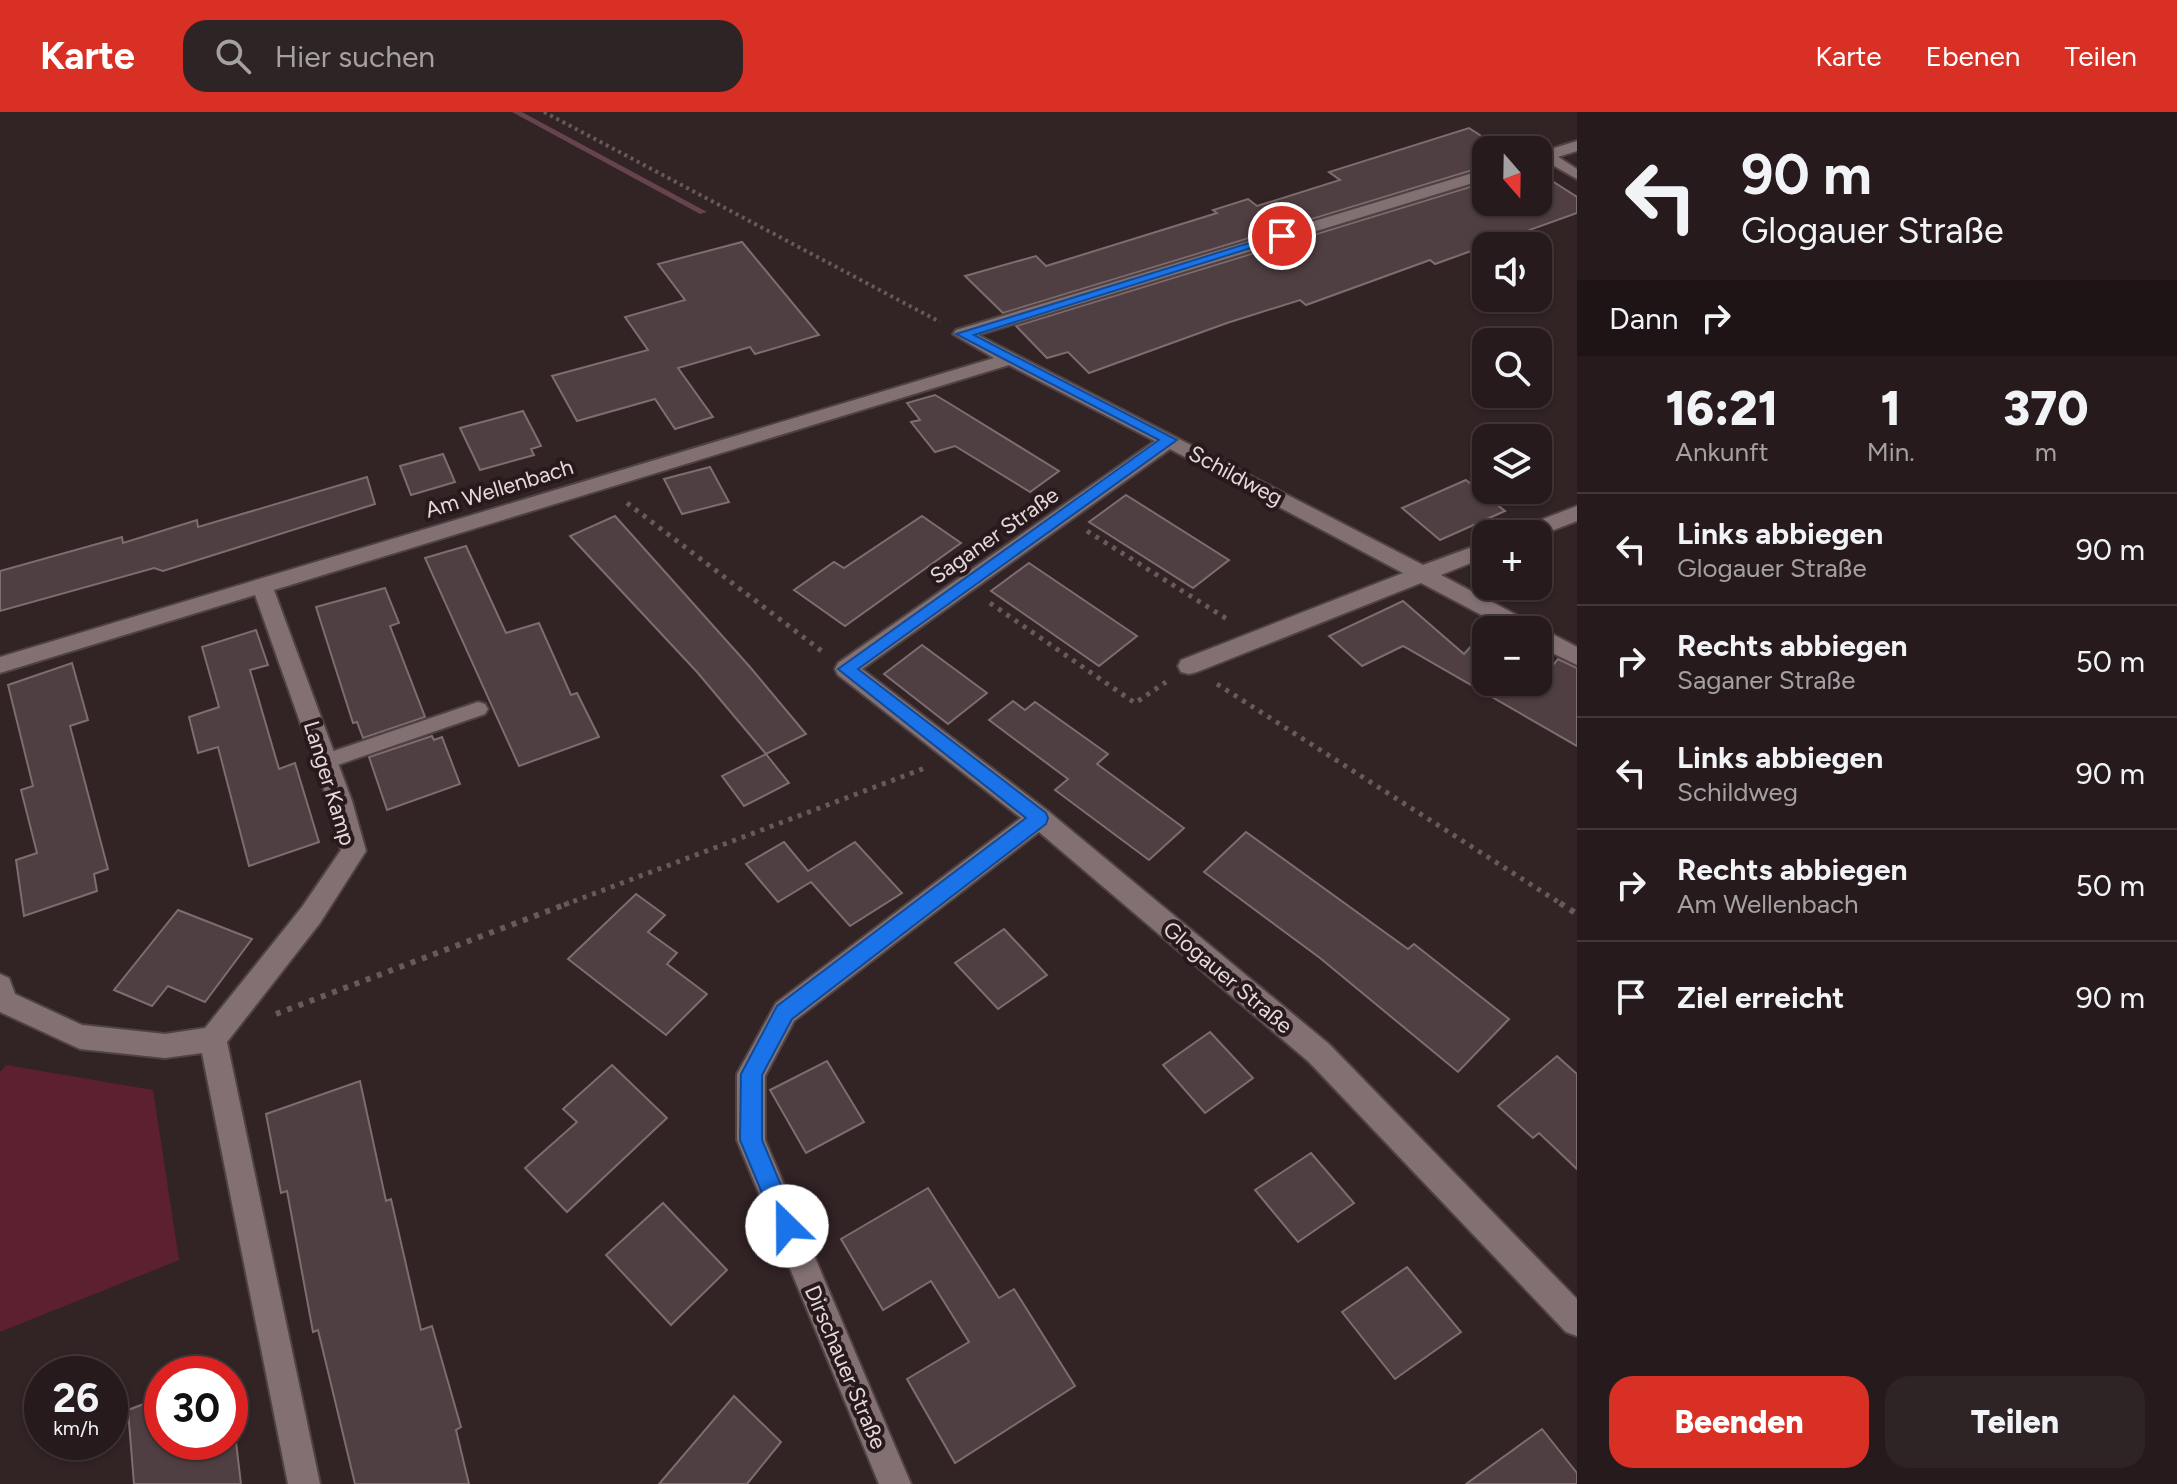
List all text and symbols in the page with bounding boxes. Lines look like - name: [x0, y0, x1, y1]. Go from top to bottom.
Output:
- search box: [183, 20, 743, 92]
- text: Karte: [40, 33, 135, 79]
- icon: search: [211, 34, 255, 78]
- text: Hier suchen: [275, 38, 435, 75]
- text: Karte: [1815, 39, 1882, 73]
- text: Ebenen: [1926, 39, 2020, 73]
- text: Teilen: [2064, 39, 2137, 73]
- north arrow: [1472, 136, 1552, 216]
- map controls: [1472, 136, 1552, 696]
- text: 90 m: [1741, 141, 1872, 208]
- icon: left: [1609, 144, 1713, 248]
- pin: [1248, 202, 1316, 270]
- text: Glogauer Straße: [1741, 209, 2004, 252]
- icon: arrive: [1260, 214, 1304, 258]
- button: sound: [1472, 232, 1552, 312]
- icon: right: [1694, 296, 1738, 340]
- text: Dann: [1609, 300, 1678, 337]
- button: search: [1472, 328, 1552, 408]
- text: 16:21: [1665, 379, 1778, 437]
- text: 1: [1881, 379, 1901, 437]
- text: 370: [2003, 379, 2089, 437]
- button: layers: [1472, 424, 1552, 504]
- text: Ankunft: [1675, 436, 1768, 468]
- text: Min.: [1867, 436, 1915, 468]
- text: m: [2035, 436, 2057, 468]
- street label: Schildweg: [1184, 439, 1287, 511]
- street label: Am Wellenbach: [422, 453, 577, 524]
- street label: Saganer Straße: [925, 481, 1064, 590]
- text: Links abbiegen: [1677, 515, 1883, 552]
- button: +: [1472, 520, 1552, 600]
- icon: left: [1609, 527, 1653, 571]
- text: 90 m: [2076, 531, 2145, 568]
- text: Glogauer Straße: [1677, 552, 1867, 584]
- button: −: [1472, 616, 1552, 696]
- text: Rechts abbiegen: [1677, 627, 1908, 664]
- icon: right: [1609, 639, 1653, 683]
- text: 50 m: [2076, 643, 2145, 680]
- text: Saganer Straße: [1677, 664, 1855, 696]
- street label: Langer Kamp: [298, 718, 361, 849]
- text: Links abbiegen: [1677, 739, 1883, 776]
- icon: left: [1609, 751, 1653, 795]
- text: 90 m: [2076, 755, 2145, 792]
- text: Schildweg: [1677, 776, 1798, 808]
- text: Rechts abbiegen: [1677, 851, 1908, 888]
- icon: right: [1609, 863, 1653, 907]
- text: 50 m: [2076, 867, 2145, 904]
- text: Am Wellenbach: [1677, 888, 1858, 920]
- street label: Glogauer Straße: [1158, 915, 1298, 1039]
- icon: arrive: [1609, 975, 1653, 1019]
- text: Ziel erreicht: [1677, 979, 1844, 1016]
- text: 90 m: [2076, 979, 2145, 1016]
- position arrow: [745, 1184, 829, 1268]
- street label: Dirschauer Straße: [799, 1281, 892, 1453]
- speed limit sign: 30: [144, 1356, 248, 1460]
- text: 26: [53, 1374, 99, 1422]
- button: Beenden: [1609, 1376, 1869, 1468]
- button: Teilen: [1885, 1376, 2145, 1468]
- text: km/h: [53, 1416, 99, 1440]

